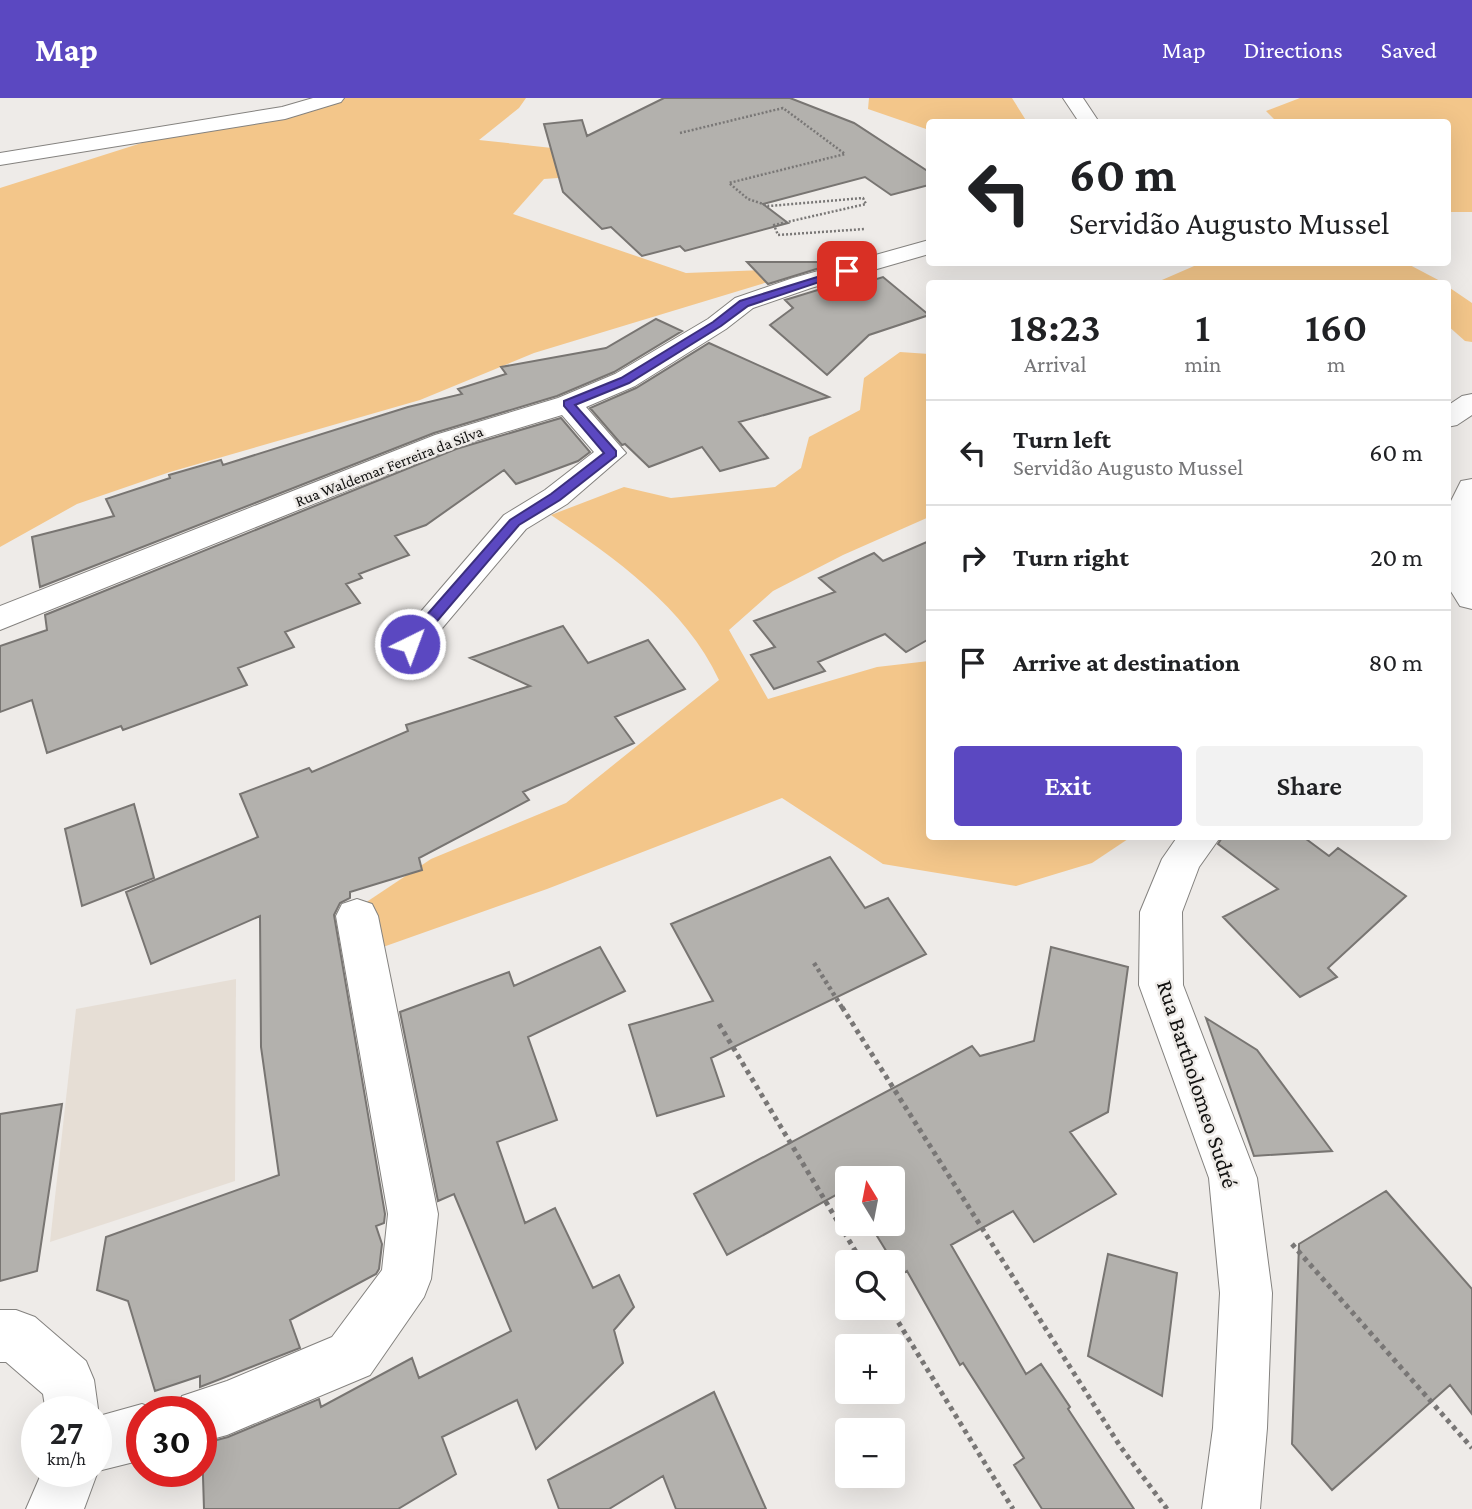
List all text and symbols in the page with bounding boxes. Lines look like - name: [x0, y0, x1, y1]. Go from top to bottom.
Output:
- text: Map: [35, 31, 98, 68]
- text: Map: [1162, 36, 1206, 63]
- text: Directions: [1244, 36, 1343, 63]
- text: Saved: [1381, 36, 1437, 63]
- icon: left: [954, 147, 1045, 238]
- text: 60 m: [1069, 147, 1176, 202]
- text: Servidão Augusto Mussel: [1069, 205, 1389, 241]
- pin: [817, 241, 877, 301]
- icon: arrive: [828, 252, 866, 290]
- text: 18:23: [1010, 303, 1101, 350]
- text: 1: [1195, 303, 1210, 350]
- text: 160: [1305, 303, 1367, 350]
- text: Arrival: [1024, 351, 1086, 377]
- text: min: [1184, 351, 1221, 377]
- text: m: [1327, 351, 1345, 377]
- street label: Rua Waldemar Ferreira da Silva: [293, 422, 486, 510]
- text: Turn left: [1013, 425, 1111, 454]
- icon: left: [954, 434, 992, 472]
- text: 60 m: [1369, 438, 1423, 467]
- text: Servidão Augusto Mussel: [1013, 454, 1243, 480]
- icon: right: [954, 539, 992, 577]
- text: Turn right: [1013, 543, 1129, 572]
- text: 20 m: [1370, 543, 1423, 572]
- position arrow: [373, 607, 447, 681]
- icon: arrive: [954, 644, 992, 682]
- text: Arrive at destination: [1013, 648, 1240, 677]
- text: 80 m: [1369, 648, 1423, 677]
- button: Exit: [954, 746, 1182, 826]
- button: Share: [1196, 746, 1423, 826]
- street label: Rua Bartholomeo Sudré: [1152, 977, 1244, 1191]
- north arrow: [835, 1166, 905, 1236]
- map controls: [835, 1166, 905, 1488]
- button: search: [835, 1250, 905, 1320]
- button: +: [835, 1334, 905, 1404]
- speed limit sign: 30: [126, 1396, 217, 1487]
- text: 27: [50, 1413, 83, 1452]
- button: −: [835, 1418, 905, 1488]
- text: km/h: [47, 1449, 86, 1469]

